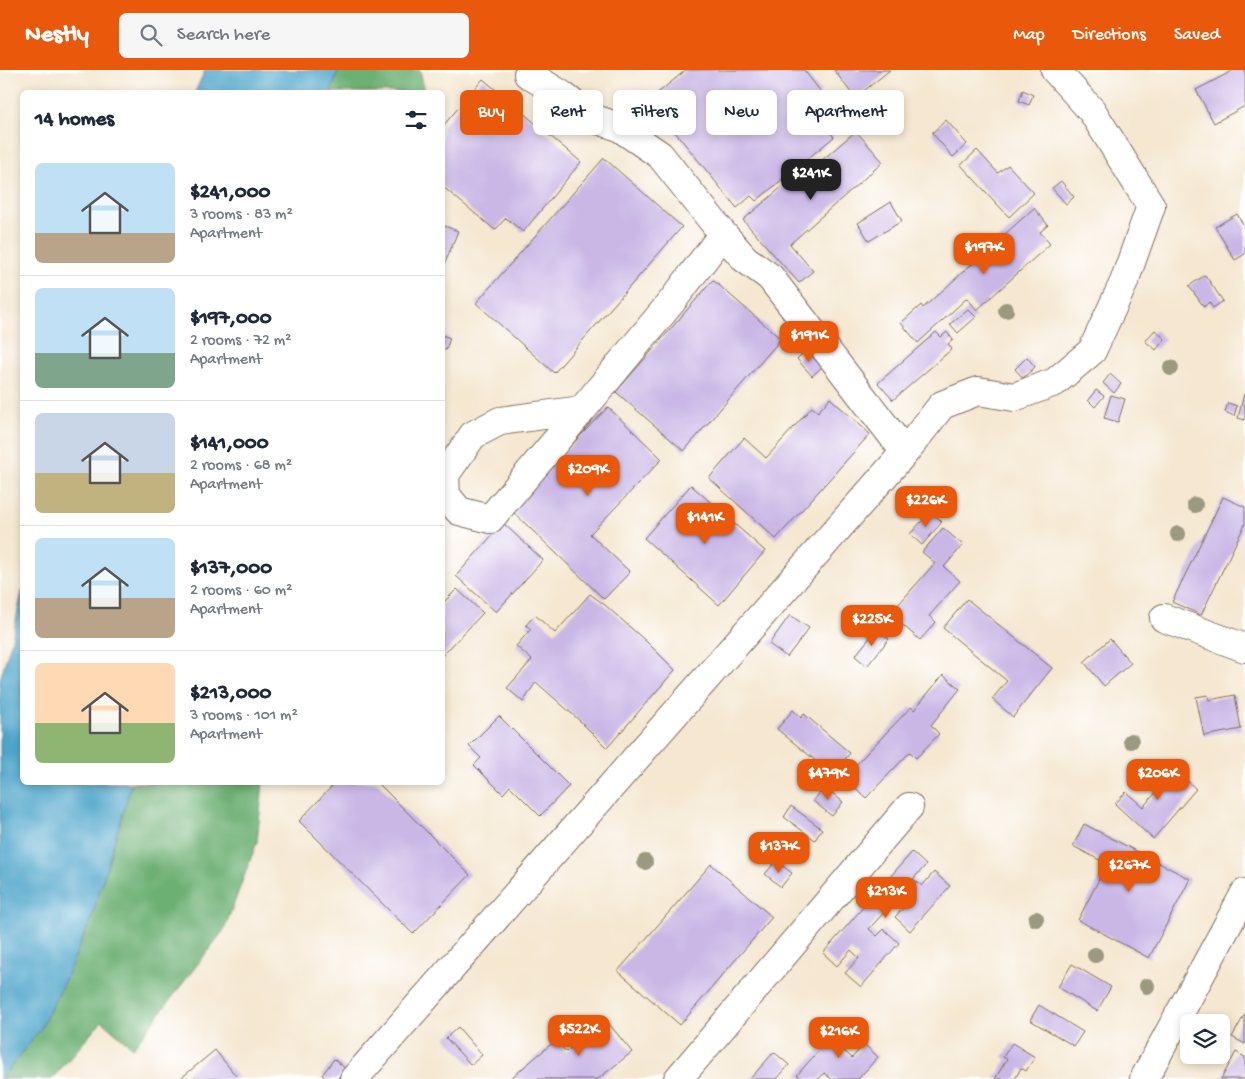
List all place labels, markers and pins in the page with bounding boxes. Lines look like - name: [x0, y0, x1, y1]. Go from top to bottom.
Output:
- pin: $241K: [776, 158, 846, 201]
- pin: $197K: [949, 232, 1019, 275]
- pin: $191K: [774, 320, 844, 363]
- pin: $209K: [553, 454, 623, 497]
- pin: $226K: [891, 486, 961, 528]
- pin: $141K: [670, 502, 740, 545]
- pin: $225K: [837, 604, 907, 647]
- pin: $479K: [793, 758, 863, 801]
- pin: $206K: [1123, 758, 1193, 801]
- pin: $137K: [744, 832, 814, 874]
- pin: $267K: [1094, 850, 1164, 893]
- pin: $213K: [851, 876, 921, 919]
- pin: $522K: [544, 1014, 614, 1057]
- pin: $216K: [804, 1016, 874, 1059]

